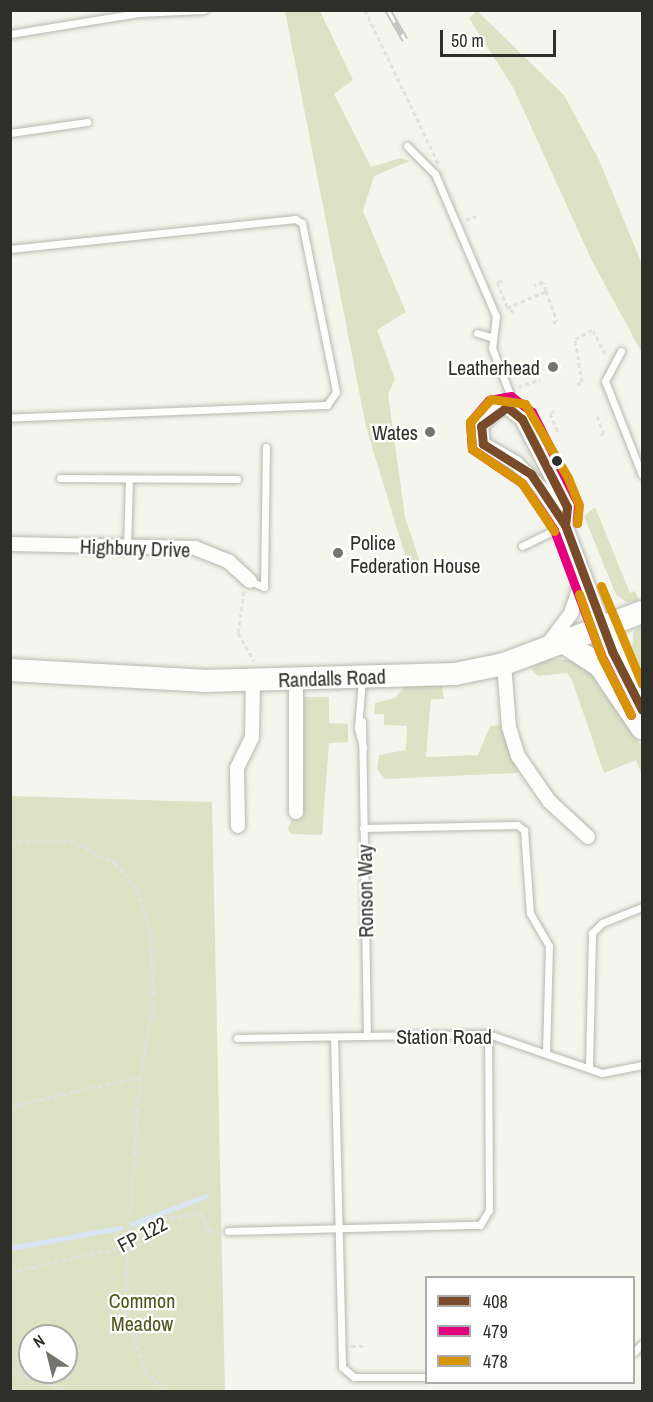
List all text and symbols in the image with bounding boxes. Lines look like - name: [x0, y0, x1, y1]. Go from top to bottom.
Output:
- scale bar: [443, 18, 558, 56]
- text: 50 m: [451, 28, 484, 53]
- place label: Leatherhead: [448, 355, 540, 379]
- marker: Leatherhead: [544, 358, 562, 376]
- place label: Wates: [372, 420, 418, 444]
- marker: Wates: [423, 425, 437, 439]
- unlabelled marker: [551, 455, 563, 467]
- place label: Police Federation House: [350, 530, 480, 577]
- street label: Highbury Drive: [79, 534, 191, 562]
- marker: Police Federation House: [331, 546, 345, 560]
- street label: Randalls Road: [278, 664, 386, 692]
- street label: Ronson Way: [352, 844, 378, 938]
- street label: Station Road: [396, 1024, 492, 1048]
- street label: FP 122: [113, 1211, 171, 1257]
- legend: [425, 1276, 635, 1384]
- park label: Common Meadow: [109, 1289, 175, 1336]
- text: 408: [483, 1289, 508, 1314]
- text: 479: [483, 1319, 508, 1344]
- north arrow: [18, 1324, 78, 1384]
- text: N: [29, 1329, 49, 1353]
- text: 478: [483, 1349, 508, 1374]

